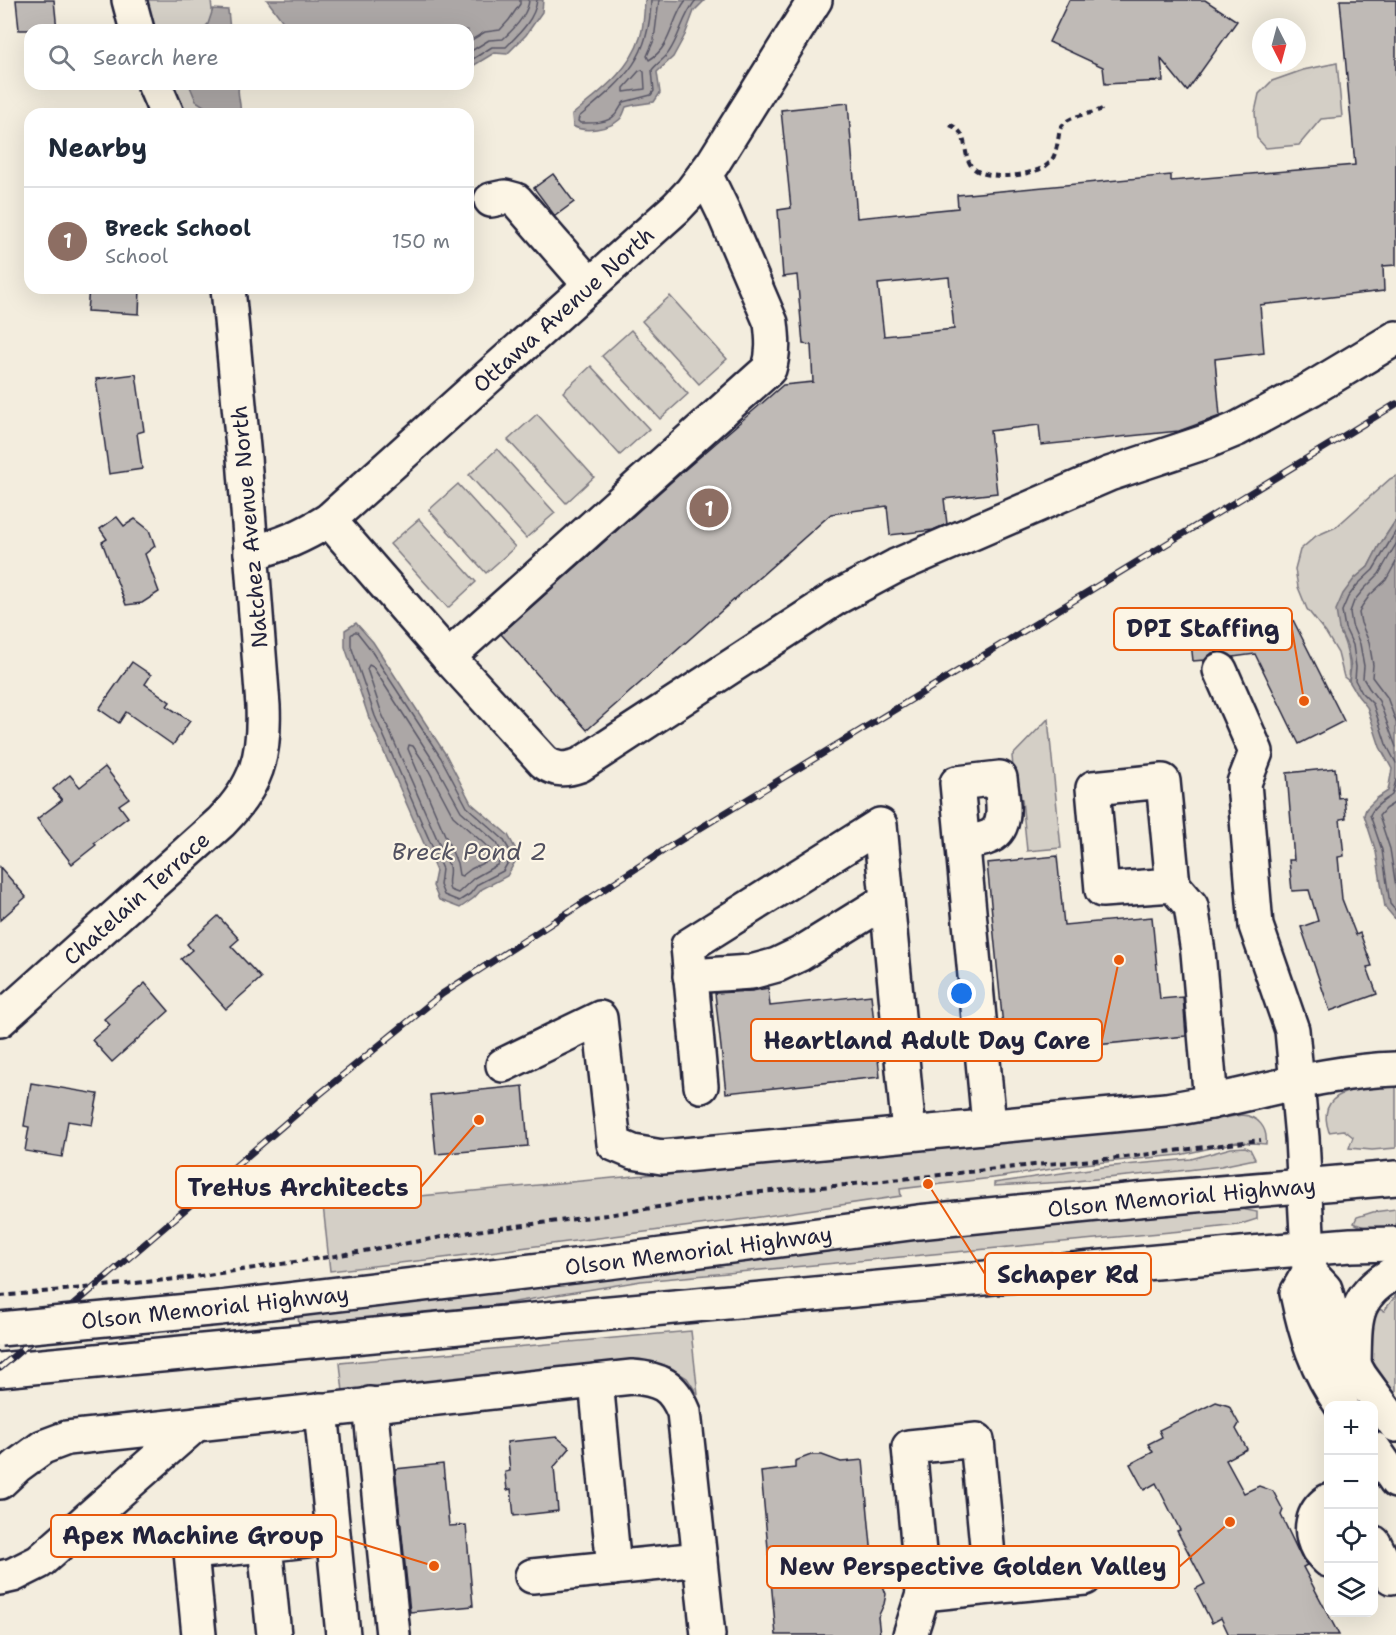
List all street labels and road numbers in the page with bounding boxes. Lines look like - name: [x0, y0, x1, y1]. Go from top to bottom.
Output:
- street label: Ottawa Avenue North: [467, 221, 661, 399]
- street label: Natchez Avenue North: [224, 405, 275, 649]
- street label: Chatelain Terrace: [57, 825, 216, 971]
- street label: Olson Memorial Highway: [1046, 1171, 1317, 1224]
- street label: Olson Memorial Highway: [563, 1219, 834, 1282]
- street label: Olson Memorial Highway: [80, 1279, 350, 1336]

